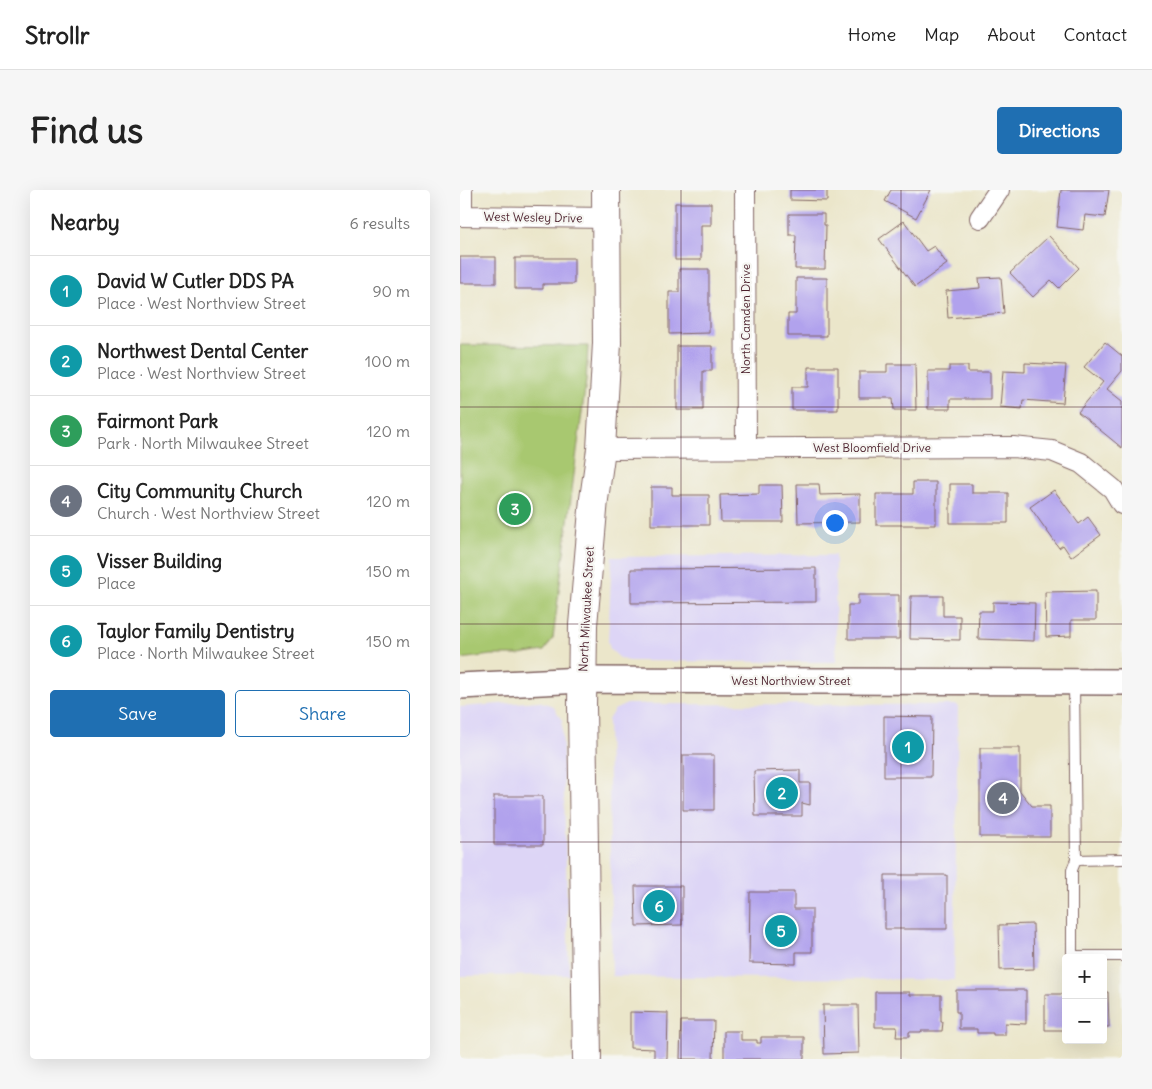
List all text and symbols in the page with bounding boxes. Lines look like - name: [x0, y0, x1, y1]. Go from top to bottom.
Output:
- text: Strollr: [25, 20, 90, 50]
- text: Home: [848, 23, 896, 46]
- text: Map: [924, 23, 959, 46]
- text: About: [987, 23, 1035, 46]
- text: Contact: [1063, 23, 1127, 46]
- button: Directions: [997, 107, 1122, 154]
- text: Find us: [30, 108, 143, 152]
- text: Nearby: [50, 209, 120, 236]
- street label: West Wesley Drive: [483, 209, 583, 225]
- text: 6 results: [349, 213, 410, 233]
- street label: North Camden Drive: [738, 264, 753, 374]
- text: David W Cutler DDS PA: [97, 269, 294, 293]
- text: 1: [63, 281, 69, 301]
- text: 90 m: [372, 281, 410, 301]
- text: Place · West Northview Street: [97, 293, 306, 313]
- text: Northwest Dental Center: [97, 339, 308, 363]
- text: 2: [62, 351, 70, 371]
- text: 100 m: [365, 351, 410, 371]
- text: Place · West Northview Street: [97, 363, 306, 383]
- text: Fairmont Park: [97, 409, 218, 433]
- text: 3: [61, 421, 71, 441]
- text: 120 m: [367, 421, 410, 441]
- text: Park · North Milwaukee Street: [97, 433, 309, 453]
- street label: West Bloomfield Drive: [813, 440, 931, 455]
- text: City Community Church: [97, 479, 302, 503]
- pin: 3: [499, 490, 531, 528]
- text: 4: [61, 491, 71, 511]
- text: 120 m: [367, 491, 410, 511]
- text: Church · West Northview Street: [97, 503, 320, 523]
- your location: [822, 510, 848, 536]
- street label: North Milwaukee Street: [575, 546, 597, 672]
- text: Visser Building: [97, 549, 222, 573]
- text: 5: [61, 561, 71, 581]
- text: 150 m: [366, 561, 410, 581]
- text: Place: [97, 573, 136, 593]
- text: Taylor Family Dentistry: [97, 619, 294, 643]
- text: 6: [61, 631, 71, 651]
- text: 150 m: [366, 631, 410, 651]
- text: Place · North Milwaukee Street: [97, 643, 315, 663]
- street label: West Northview Street: [731, 673, 851, 688]
- button: Save: [50, 690, 225, 737]
- button: Share: [235, 690, 410, 737]
- pin: 1: [892, 728, 924, 766]
- pin: 2: [766, 774, 798, 812]
- pin: 4: [987, 779, 1019, 817]
- pin: 6: [643, 887, 675, 925]
- pin: 5: [765, 912, 797, 950]
- map controls: [1062, 954, 1107, 1044]
- button: +: [1062, 954, 1107, 999]
- button: −: [1062, 999, 1107, 1044]

